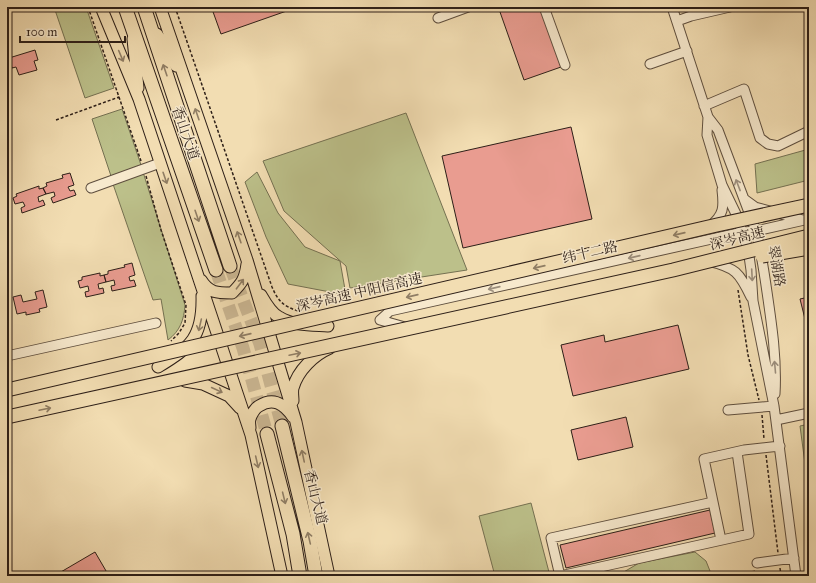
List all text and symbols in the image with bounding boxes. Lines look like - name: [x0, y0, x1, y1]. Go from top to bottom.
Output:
- scale bar: [20, 18, 125, 44]
- text: 100 m: [26, 25, 57, 39]
- one-way arrow: [118, 50, 125, 62]
- one-way arrow: [160, 64, 168, 76]
- street label: 香山大道: [168, 104, 203, 162]
- one-way arrow: [193, 108, 200, 121]
- one-way arrow: [162, 172, 170, 184]
- one-way arrow: [734, 180, 742, 192]
- one-way arrow: [194, 209, 201, 222]
- street label: 深岑高速: [708, 223, 766, 254]
- one-way arrow: [235, 231, 242, 244]
- one-way arrow: [673, 231, 686, 239]
- street label: 纬十二路: [561, 238, 619, 267]
- street label: 翠湖路: [764, 244, 789, 288]
- one-way arrow: [628, 253, 641, 261]
- one-way arrow: [533, 263, 546, 271]
- one-way arrow: [748, 268, 755, 281]
- street label: 深岑高速 中阳信高速: [294, 270, 424, 315]
- one-way arrow: [235, 279, 244, 290]
- one-way arrow: [487, 284, 500, 292]
- one-way arrow: [406, 293, 419, 301]
- one-way arrow: [195, 318, 203, 331]
- one-way arrow: [239, 332, 252, 340]
- one-way arrow: [288, 349, 301, 357]
- one-way arrow: [772, 361, 779, 374]
- one-way arrow: [210, 387, 222, 394]
- one-way arrow: [38, 404, 51, 412]
- one-way arrow: [299, 450, 307, 463]
- one-way arrow: [253, 455, 261, 468]
- street label: 香山大道: [300, 468, 331, 526]
- one-way arrow: [281, 492, 289, 505]
- one-way arrow: [305, 531, 313, 544]

